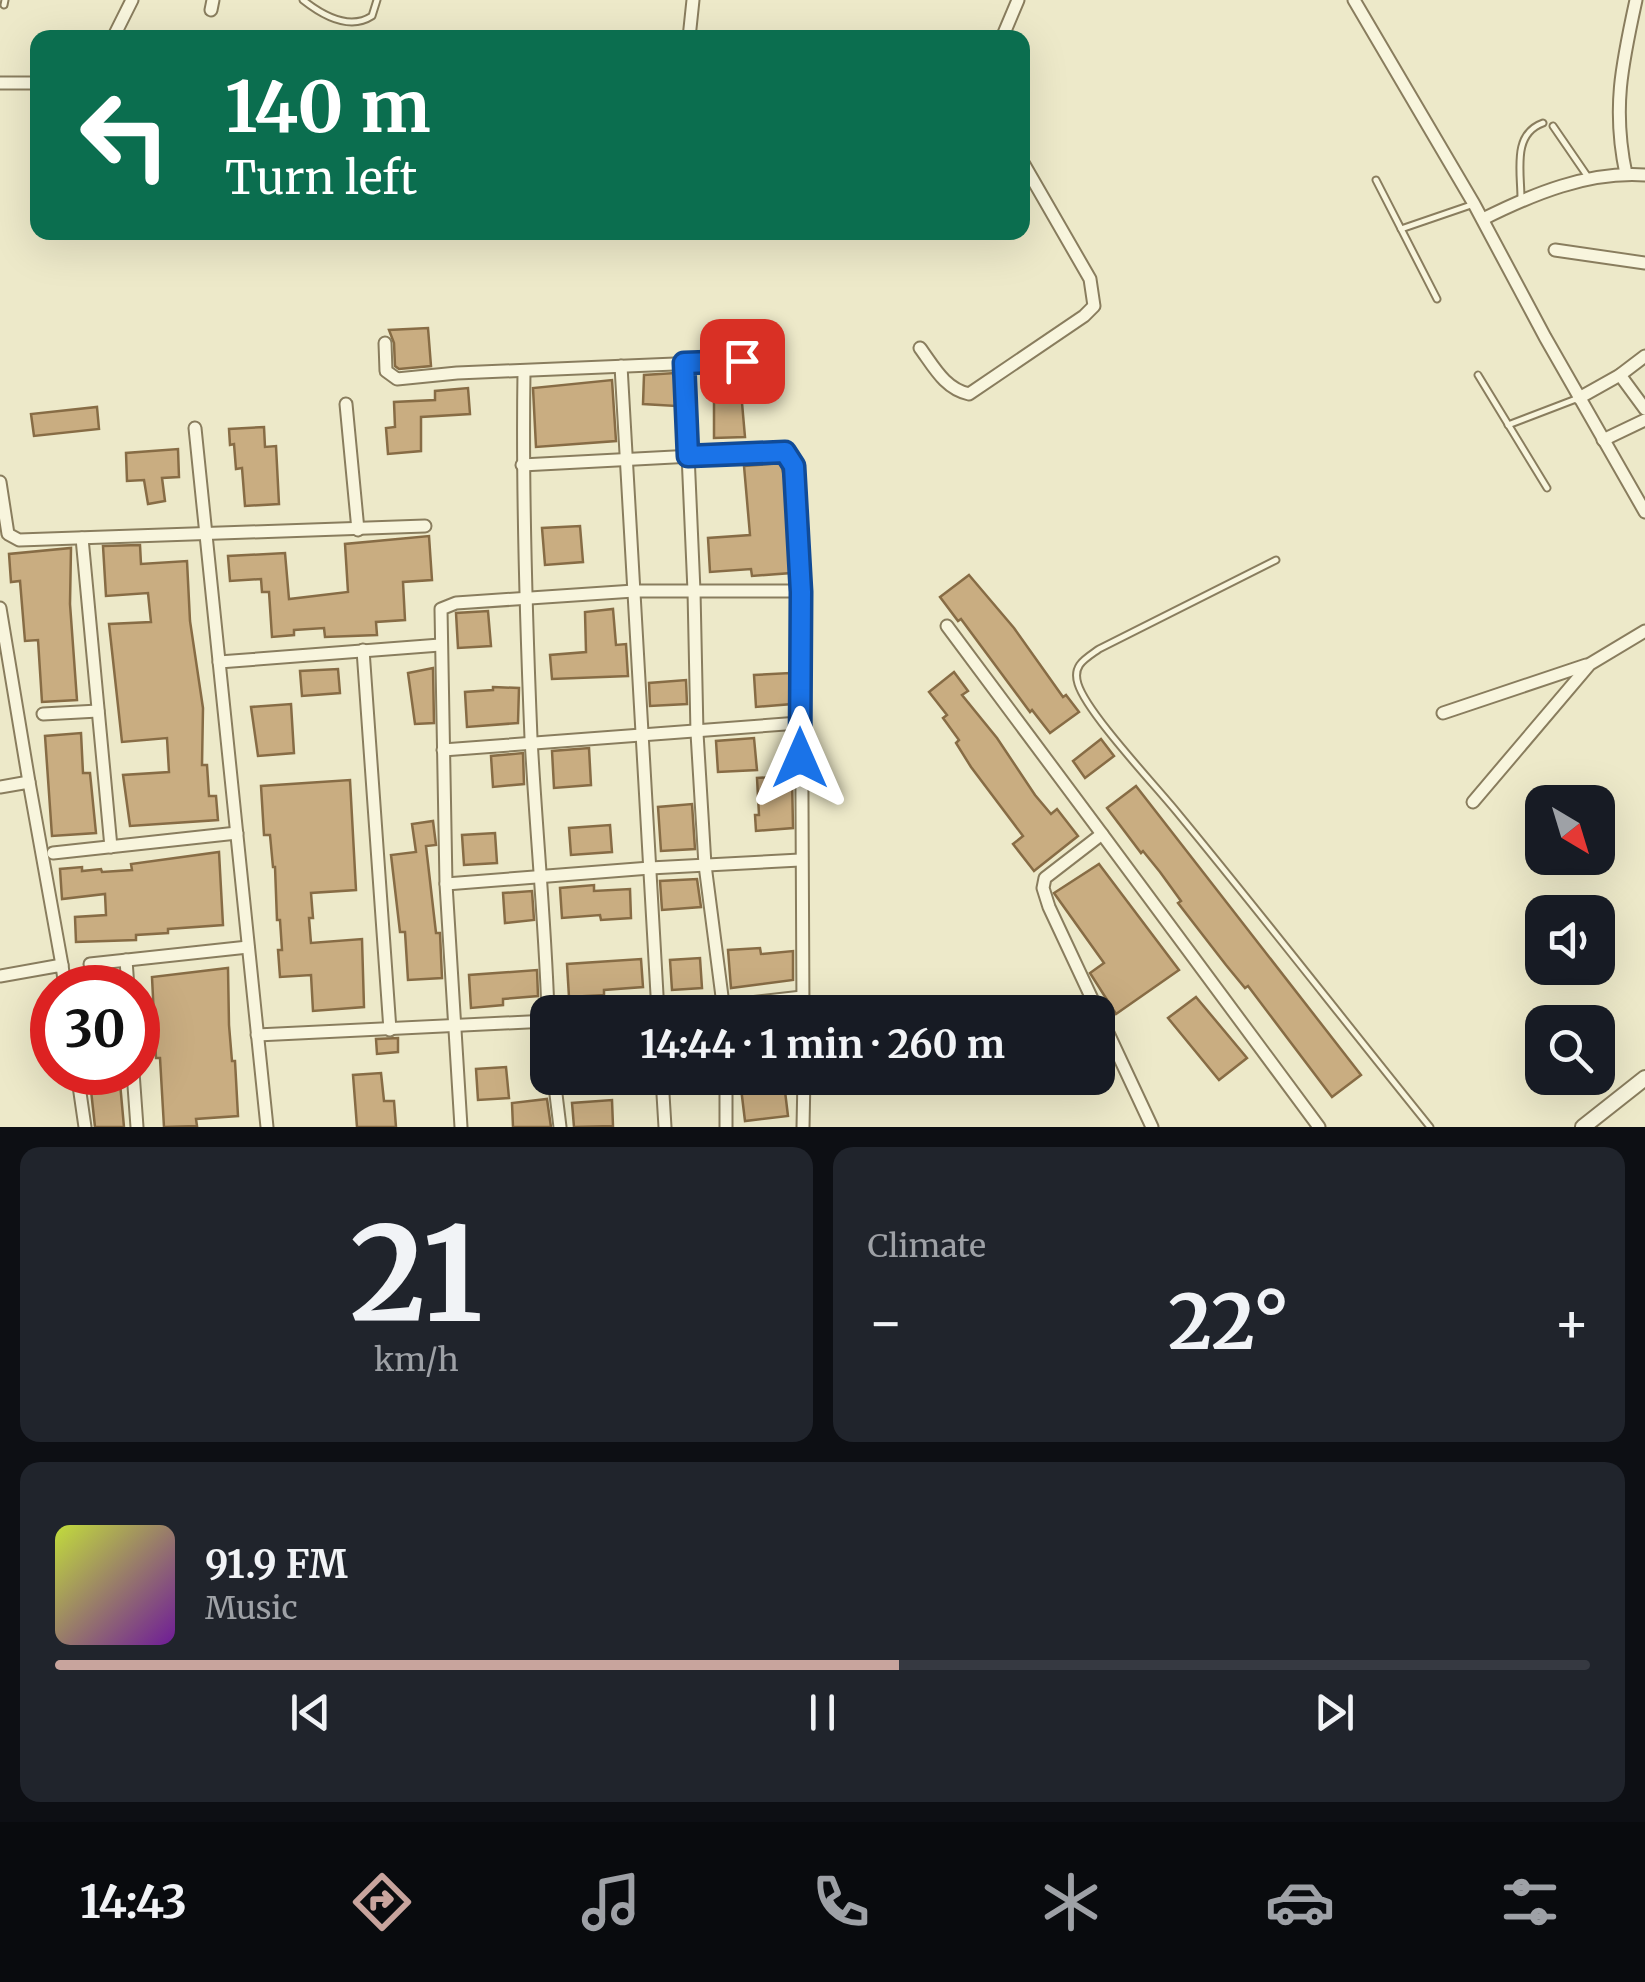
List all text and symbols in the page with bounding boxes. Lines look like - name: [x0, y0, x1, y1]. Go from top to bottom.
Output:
- text: 140 m: [225, 63, 431, 151]
- icon: left: [60, 70, 190, 200]
- text: Turn left: [225, 150, 417, 206]
- pin: [700, 319, 785, 404]
- icon: arrive: [715, 334, 770, 389]
- position arrow: [748, 706, 852, 810]
- north arrow: [1525, 785, 1615, 875]
- map controls: [1525, 785, 1615, 1095]
- button: sound: [1525, 895, 1615, 985]
- speed limit sign: 30: [30, 965, 160, 1095]
- button: search: [1525, 1005, 1615, 1095]
- text: 14:44 · 1 min · 260 m: [640, 1021, 1005, 1068]
- text: 21: [350, 1193, 483, 1356]
- text: Climate: [868, 1226, 986, 1266]
- text: 22°: [1168, 1275, 1290, 1369]
- text: −: [868, 1288, 904, 1357]
- text: +: [1553, 1288, 1590, 1357]
- text: km/h: [374, 1340, 459, 1380]
- text: 91.9 FM: [205, 1541, 348, 1588]
- text: Music: [205, 1588, 298, 1628]
- icon: previous: [283, 1685, 338, 1740]
- icon: pause: [795, 1685, 850, 1740]
- icon: next: [1307, 1685, 1362, 1740]
- icon: directions: [347, 1867, 417, 1937]
- icon: music: [576, 1867, 646, 1937]
- icon: phone: [806, 1867, 876, 1937]
- icon: climate: [1036, 1867, 1106, 1937]
- icon: car: [1265, 1867, 1335, 1937]
- icon: filters: [1495, 1867, 1565, 1937]
- text: 14:43: [80, 1874, 187, 1930]

